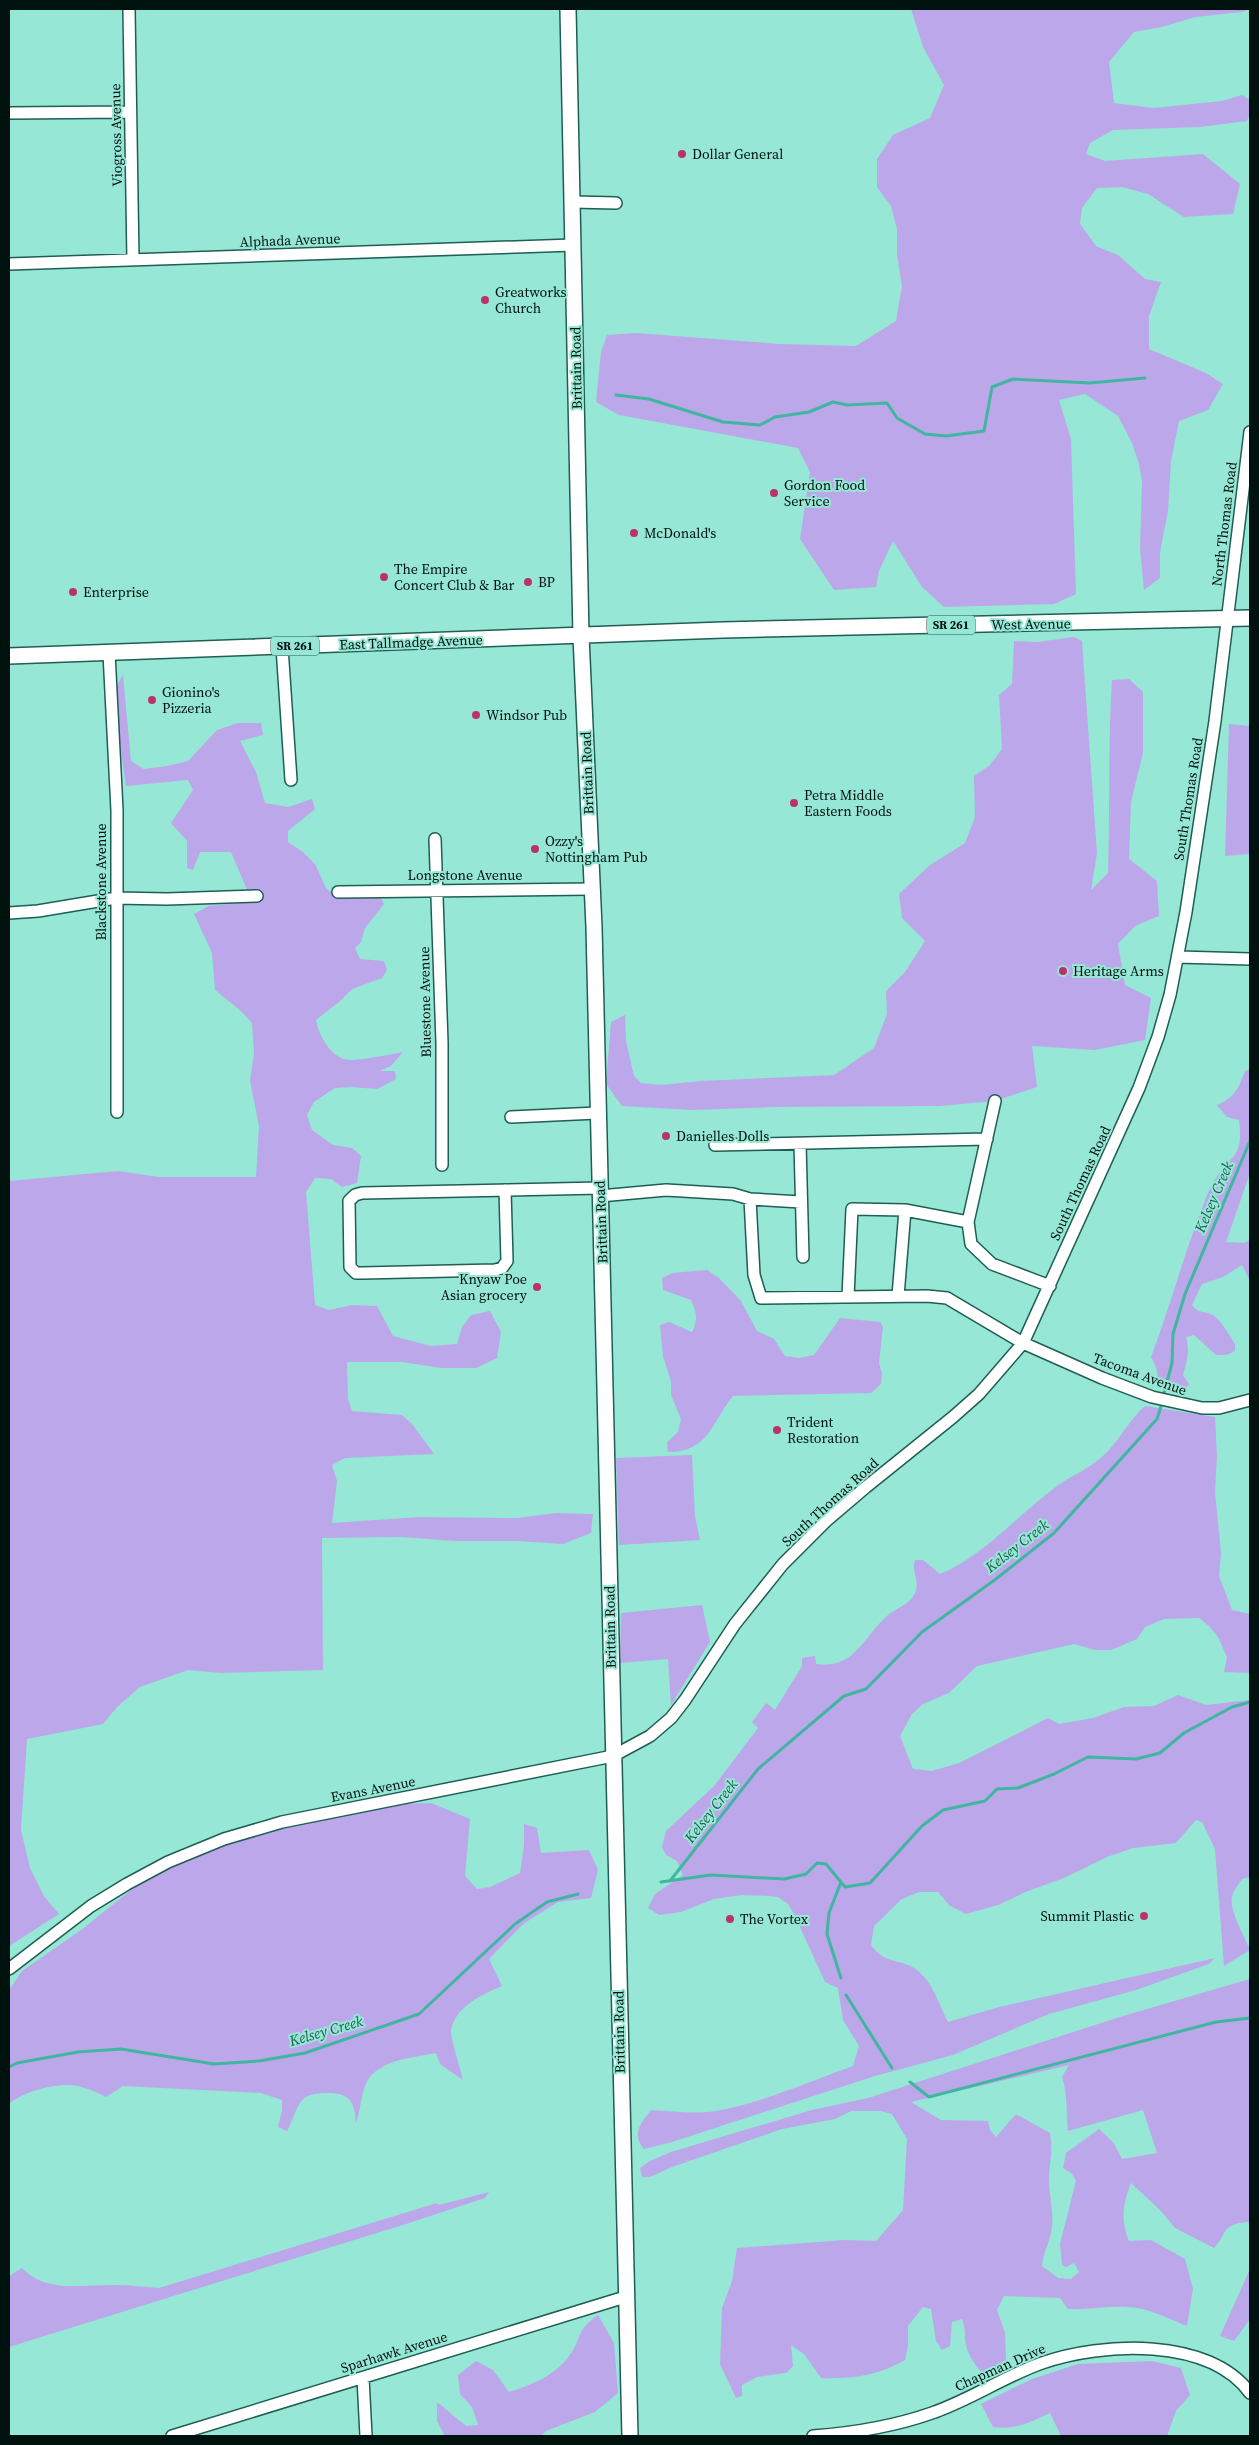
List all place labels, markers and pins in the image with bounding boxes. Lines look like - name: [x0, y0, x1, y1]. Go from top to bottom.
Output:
- place label: Dollar General: [692, 144, 783, 164]
- marker: Dollar General: [676, 148, 688, 160]
- place label: Greatworks Church: [495, 282, 567, 318]
- marker: Greatworks Church: [479, 294, 491, 306]
- place label: Gordon Food Service: [784, 475, 865, 511]
- marker: Gordon Food Service: [768, 487, 780, 499]
- place label: McDonald's: [644, 523, 716, 543]
- marker: McDonald's: [628, 527, 640, 539]
- place label: The Empire Concert Club & Bar: [394, 559, 515, 595]
- marker: The Empire Concert Club & Bar: [378, 571, 390, 583]
- place label: BP: [538, 572, 555, 592]
- marker: BP: [522, 576, 534, 588]
- place label: Enterprise: [83, 582, 149, 602]
- marker: Enterprise: [67, 586, 79, 598]
- place label: Gionino's Pizzeria: [162, 682, 220, 718]
- marker: Gionino's Pizzeria: [146, 694, 158, 706]
- place label: Windsor Pub: [486, 705, 567, 725]
- marker: Windsor Pub: [470, 709, 482, 721]
- place label: Petra Middle Eastern Foods: [804, 785, 892, 821]
- marker: Petra Middle Eastern Foods: [788, 797, 800, 809]
- place label: Ozzy's Nottingham Pub: [545, 831, 648, 867]
- marker: Ozzy's Nottingham Pub: [529, 843, 541, 855]
- place label: Heritage Arms: [1073, 961, 1164, 981]
- marker: Heritage Arms: [1057, 965, 1069, 977]
- place label: Danielles Dolls: [676, 1126, 769, 1146]
- marker: Danielles Dolls: [660, 1130, 672, 1142]
- place label: Knyaw Poe Asian grocery: [441, 1269, 528, 1305]
- marker: Knyaw Poe Asian grocery: [531, 1281, 543, 1293]
- place label: Trident Restoration: [787, 1412, 860, 1448]
- marker: Trident Restoration: [771, 1424, 783, 1436]
- place label: Summit Plastic: [1041, 1906, 1134, 1926]
- place label: The Vortex: [740, 1909, 809, 1929]
- marker: Summit Plastic: [1138, 1910, 1150, 1922]
- marker: The Vortex: [724, 1913, 736, 1925]

